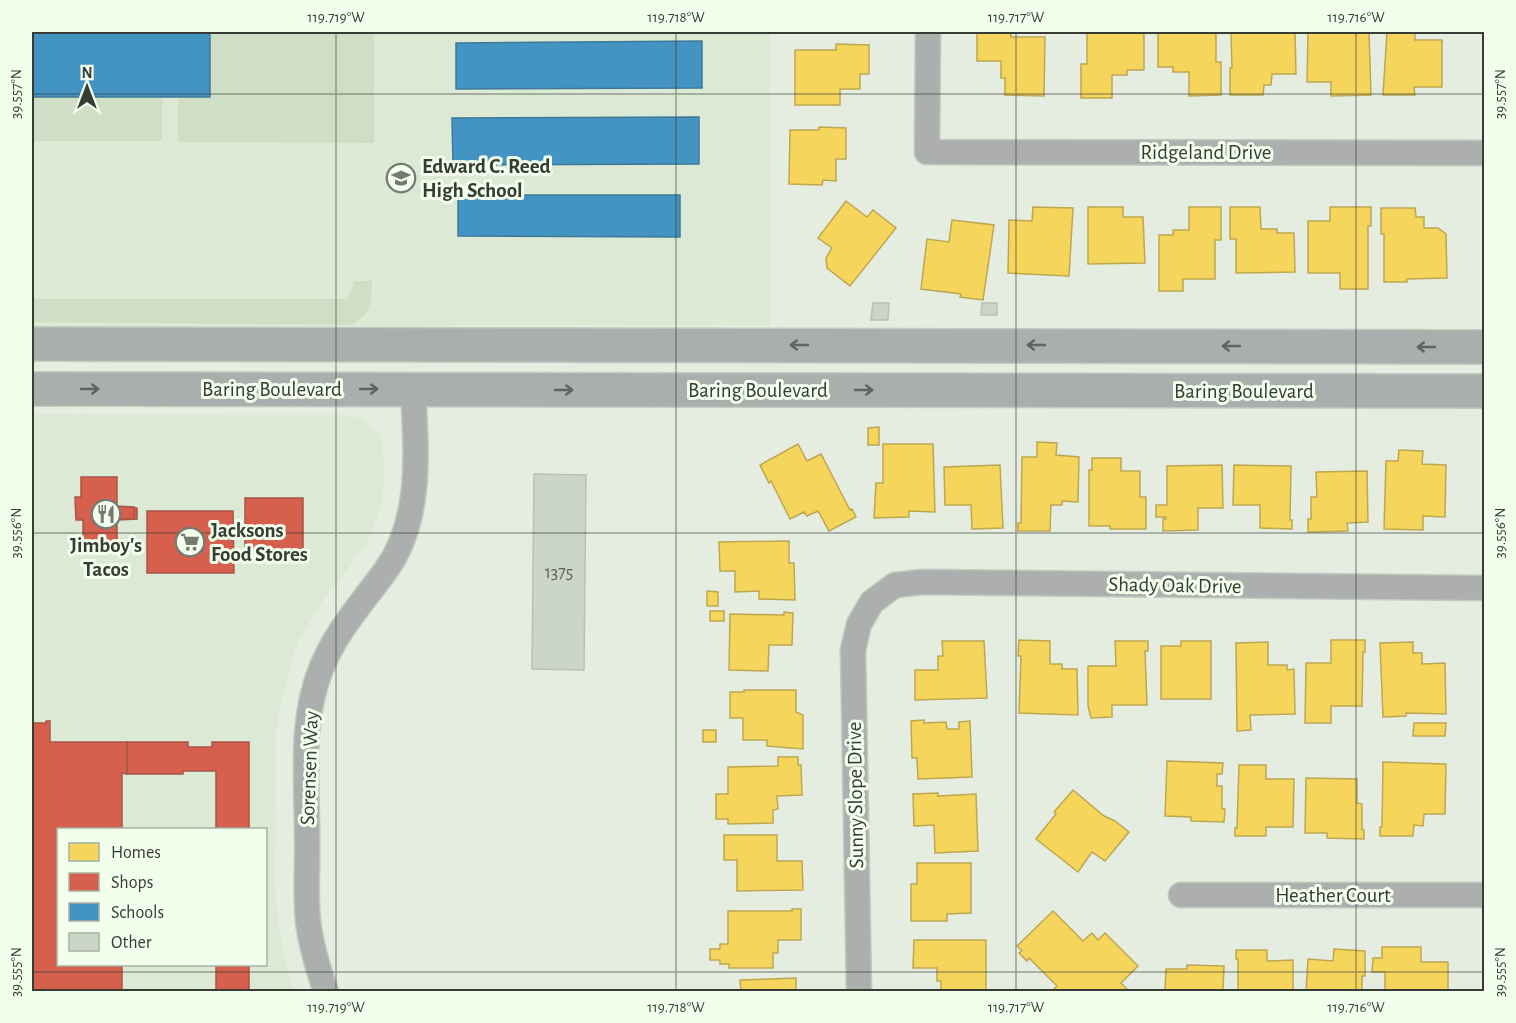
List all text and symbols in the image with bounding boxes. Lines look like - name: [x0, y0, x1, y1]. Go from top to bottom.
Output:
- text: 119.719°W: [307, 10, 365, 25]
- text: 119.718°W: [647, 10, 705, 25]
- text: 119.717°W: [988, 10, 1045, 25]
- text: 119.716°W: [1327, 10, 1385, 25]
- north arrow: [57, 57, 117, 117]
- text: N: [81, 65, 93, 81]
- text: 39.557°N: [9, 69, 24, 119]
- text: 39.557°N: [1493, 69, 1508, 119]
- street label: Ridgeland Drive: [1140, 142, 1272, 163]
- place label: Edward C. Reed High School: [422, 156, 551, 201]
- school or university icon: Edward C. Reed High School: [385, 162, 417, 194]
- one-way arrow: [790, 339, 810, 351]
- one-way arrow: [1027, 339, 1047, 351]
- one-way arrow: [1222, 340, 1242, 352]
- one-way arrow: [1417, 341, 1437, 353]
- street label: Baring Boulevard: [202, 379, 342, 400]
- street label: Baring Boulevard: [688, 380, 828, 401]
- street label: Baring Boulevard: [1174, 381, 1314, 402]
- one-way arrow: [79, 383, 99, 395]
- one-way arrow: [358, 383, 378, 395]
- one-way arrow: [553, 384, 573, 396]
- one-way arrow: [853, 384, 873, 396]
- restaurant icon: Jimboy's Tacos: [90, 498, 122, 530]
- text: 39.556°N: [9, 508, 24, 558]
- text: 39.556°N: [1493, 508, 1508, 558]
- place label: Jacksons Food Stores: [211, 520, 308, 565]
- supermarket icon: Jacksons Food Stores: [174, 526, 206, 558]
- place label: Jimboy's Tacos: [70, 535, 142, 580]
- house number: 1375: [545, 564, 573, 582]
- street label: Shady Oak Drive: [1108, 574, 1242, 597]
- street label: Sorensen Way: [297, 710, 322, 826]
- street label: Sunny Slope Drive: [844, 722, 867, 868]
- legend: [57, 828, 267, 966]
- text: Homes: [111, 844, 161, 862]
- text: Shops: [111, 874, 153, 892]
- street label: Heather Court: [1275, 885, 1391, 906]
- text: Schools: [111, 904, 164, 922]
- text: Other: [111, 934, 152, 952]
- text: 39.555°N: [9, 947, 24, 997]
- text: 39.555°N: [1493, 947, 1508, 997]
- text: 119.719°W: [307, 1000, 365, 1015]
- text: 119.718°W: [647, 1000, 705, 1015]
- text: 119.717°W: [988, 1000, 1045, 1015]
- text: 119.716°W: [1327, 1000, 1385, 1015]

